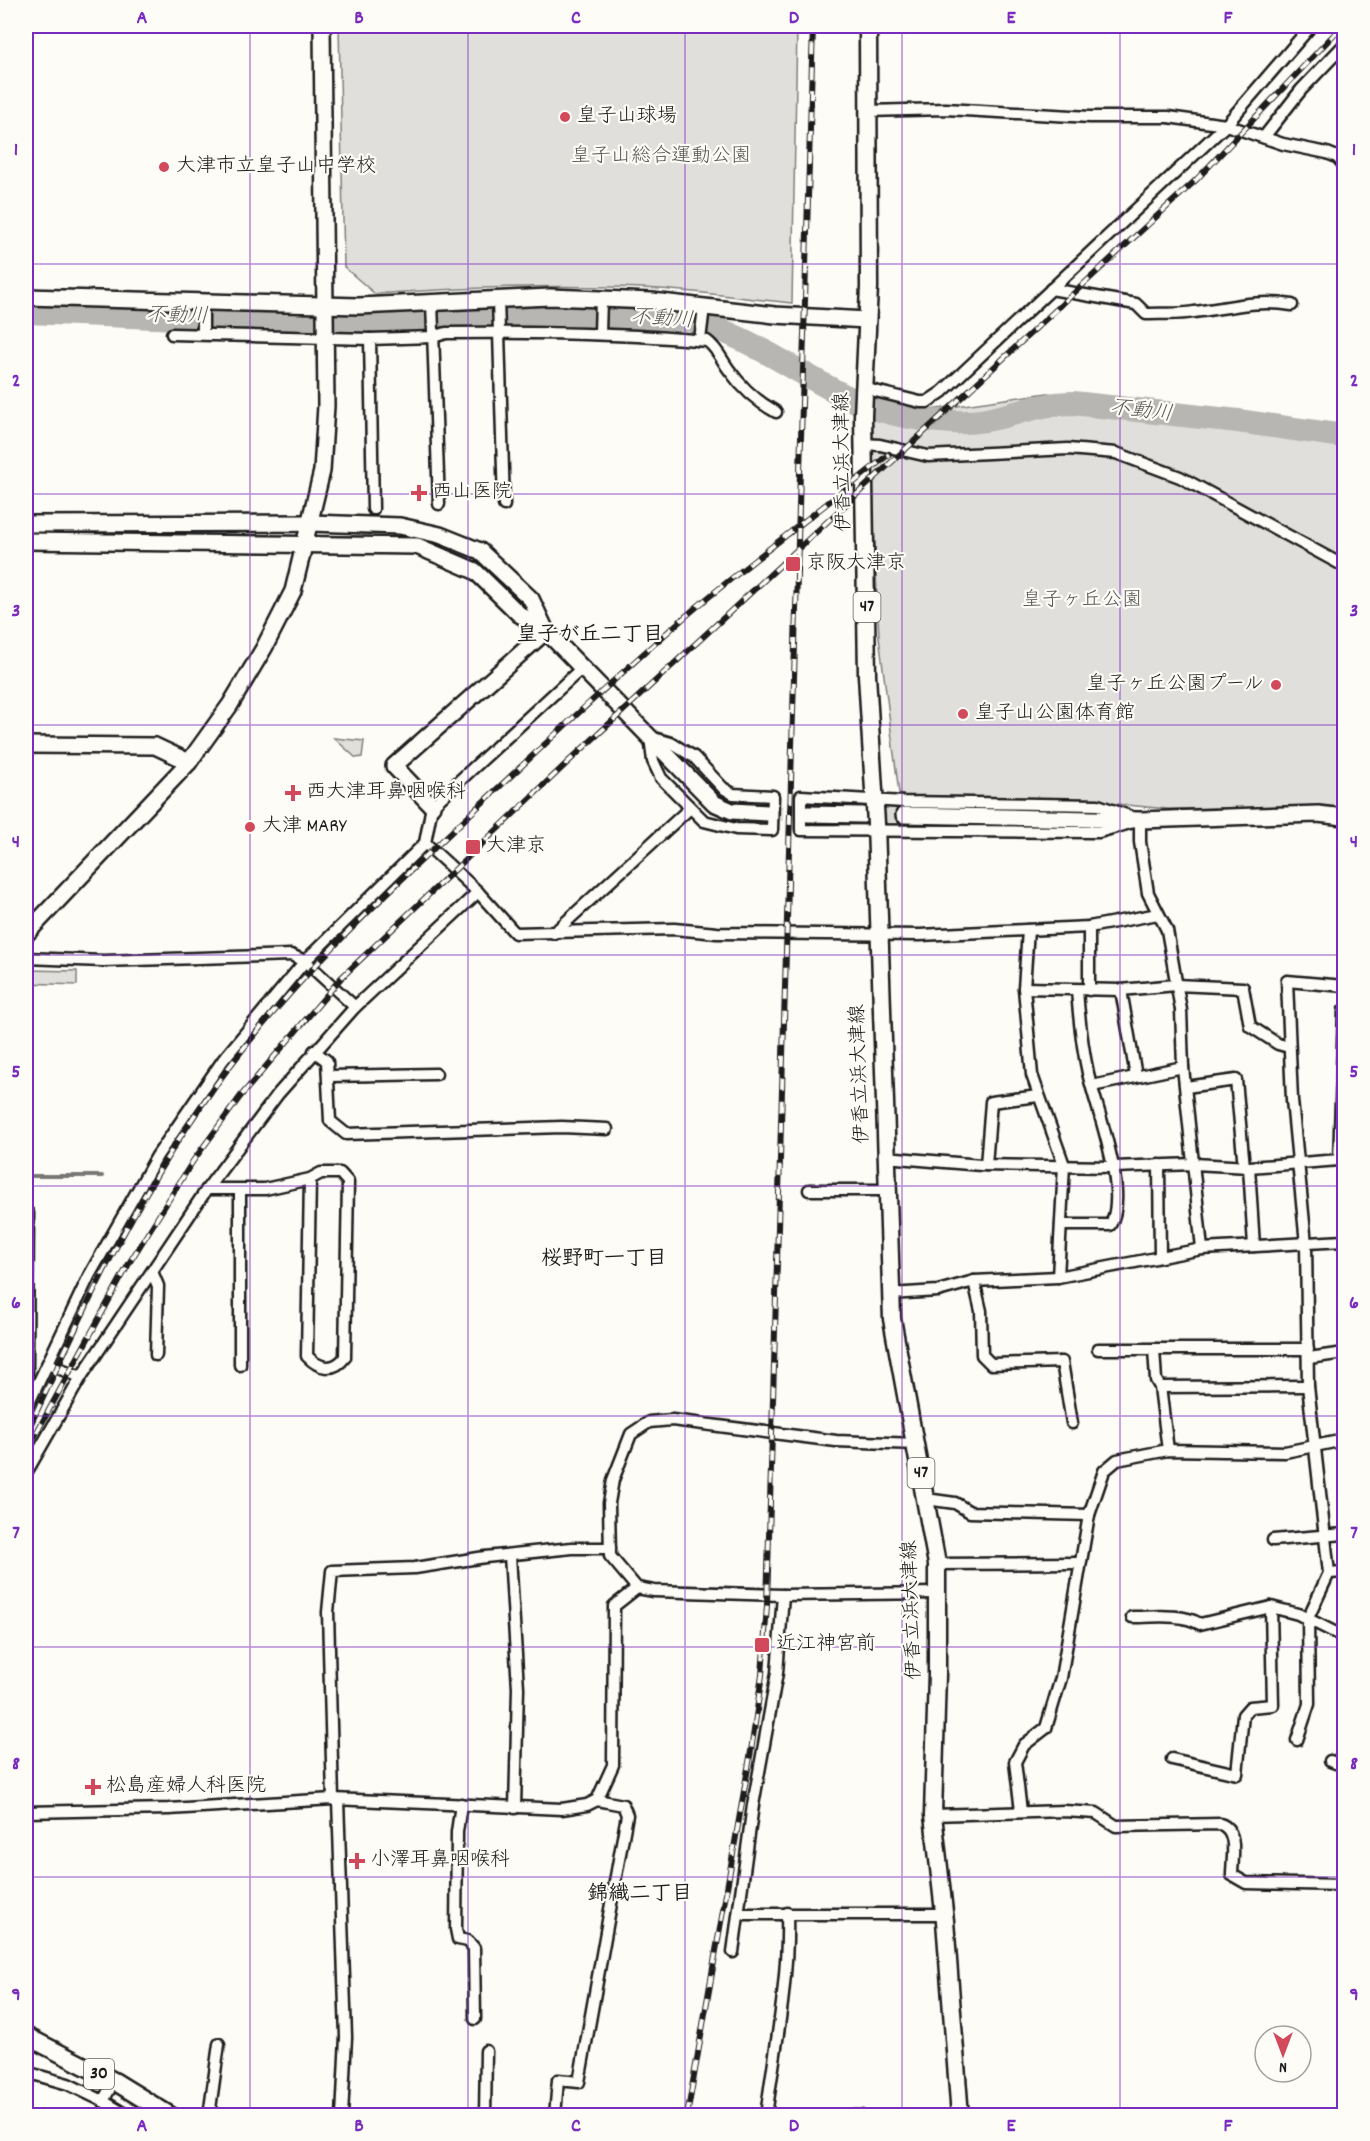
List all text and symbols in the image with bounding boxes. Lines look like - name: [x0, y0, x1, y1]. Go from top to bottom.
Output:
- text: A: [137, 5, 148, 33]
- text: B: [354, 5, 364, 33]
- text: C: [571, 5, 581, 33]
- text: D: [789, 5, 800, 33]
- text: E: [1006, 5, 1016, 33]
- text: F: [1224, 5, 1234, 33]
- place label: 皇子山球場: [577, 103, 677, 131]
- marker: 皇子山球場: [558, 110, 572, 124]
- text: 1: [14, 137, 18, 165]
- text: 1: [1352, 137, 1356, 165]
- park label: 皇子山総合運動公園: [571, 143, 751, 171]
- place label: 大津市立皇子山中学校: [176, 153, 376, 181]
- marker: 大津市立皇子山中学校: [157, 160, 171, 174]
- water label: 不動川: [145, 301, 209, 333]
- water label: 不動川: [630, 303, 694, 337]
- text: 2: [12, 368, 20, 396]
- text: 2: [1350, 368, 1358, 396]
- street label: 伊香立浜大津線: [829, 392, 859, 532]
- water label: 不動川: [1108, 393, 1174, 431]
- place label: 西山医院: [432, 479, 512, 507]
- marker: 西山医院: [410, 484, 428, 502]
- place label: 京阪大津京: [806, 550, 906, 578]
- marker: 京阪大津京: [784, 555, 802, 573]
- park label: 皇子ヶ丘公園: [1022, 587, 1142, 615]
- road number: 47: [854, 592, 880, 622]
- text: 3: [12, 598, 20, 626]
- text: 3: [1350, 598, 1358, 626]
- district label: 皇子が丘二丁目: [517, 621, 664, 651]
- place label: 皇子ヶ丘公園プール: [1086, 671, 1264, 699]
- marker: 皇子ヶ丘公園プール: [1269, 678, 1283, 692]
- place label: 皇子山公園体育館: [975, 700, 1135, 728]
- marker: 皇子山公園体育館: [956, 707, 970, 721]
- place label: 西大津耳鼻咽喉科: [306, 779, 466, 807]
- marker: 西大津耳鼻咽喉科: [284, 784, 302, 802]
- place label: 大津 MARY: [262, 813, 347, 841]
- marker: 大津 MARY: [243, 820, 257, 834]
- text: 4: [12, 829, 20, 857]
- text: 4: [1350, 829, 1358, 857]
- place label: 大津京: [486, 833, 546, 861]
- marker: 大津京: [464, 838, 482, 856]
- street label: 伊香立浜大津線: [845, 1004, 877, 1144]
- text: 5: [11, 1059, 21, 1087]
- text: 5: [1349, 1059, 1359, 1087]
- district label: 桜野町一丁目: [541, 1245, 667, 1275]
- text: 6: [11, 1290, 21, 1318]
- text: 6: [1349, 1290, 1359, 1318]
- road number: 47: [908, 1458, 934, 1488]
- text: 7: [12, 1520, 20, 1548]
- text: 7: [1350, 1520, 1358, 1548]
- street label: 伊香立浜大津線: [897, 1540, 929, 1680]
- place label: 近江神宮前: [776, 1631, 876, 1659]
- marker: 近江神宮前: [753, 1636, 771, 1654]
- text: 8: [12, 1751, 20, 1779]
- text: 8: [1350, 1751, 1358, 1779]
- place label: 松島産婦人科医院: [106, 1773, 266, 1801]
- marker: 松島産婦人科医院: [84, 1778, 102, 1796]
- place label: 小澤耳鼻咽喉科: [370, 1847, 510, 1875]
- marker: 小澤耳鼻咽喉科: [348, 1852, 366, 1870]
- district label: 錦織二丁目: [588, 1880, 693, 1910]
- text: 9: [11, 1982, 21, 2010]
- text: 9: [1349, 1982, 1359, 2010]
- north arrow: [1253, 2024, 1313, 2084]
- text: N: [1279, 2055, 1287, 2078]
- road number: 30: [84, 2059, 114, 2089]
- text: A: [137, 2113, 148, 2141]
- text: B: [354, 2113, 364, 2141]
- text: C: [571, 2113, 581, 2141]
- text: D: [789, 2113, 800, 2141]
- text: E: [1006, 2113, 1016, 2141]
- text: F: [1224, 2113, 1234, 2141]

